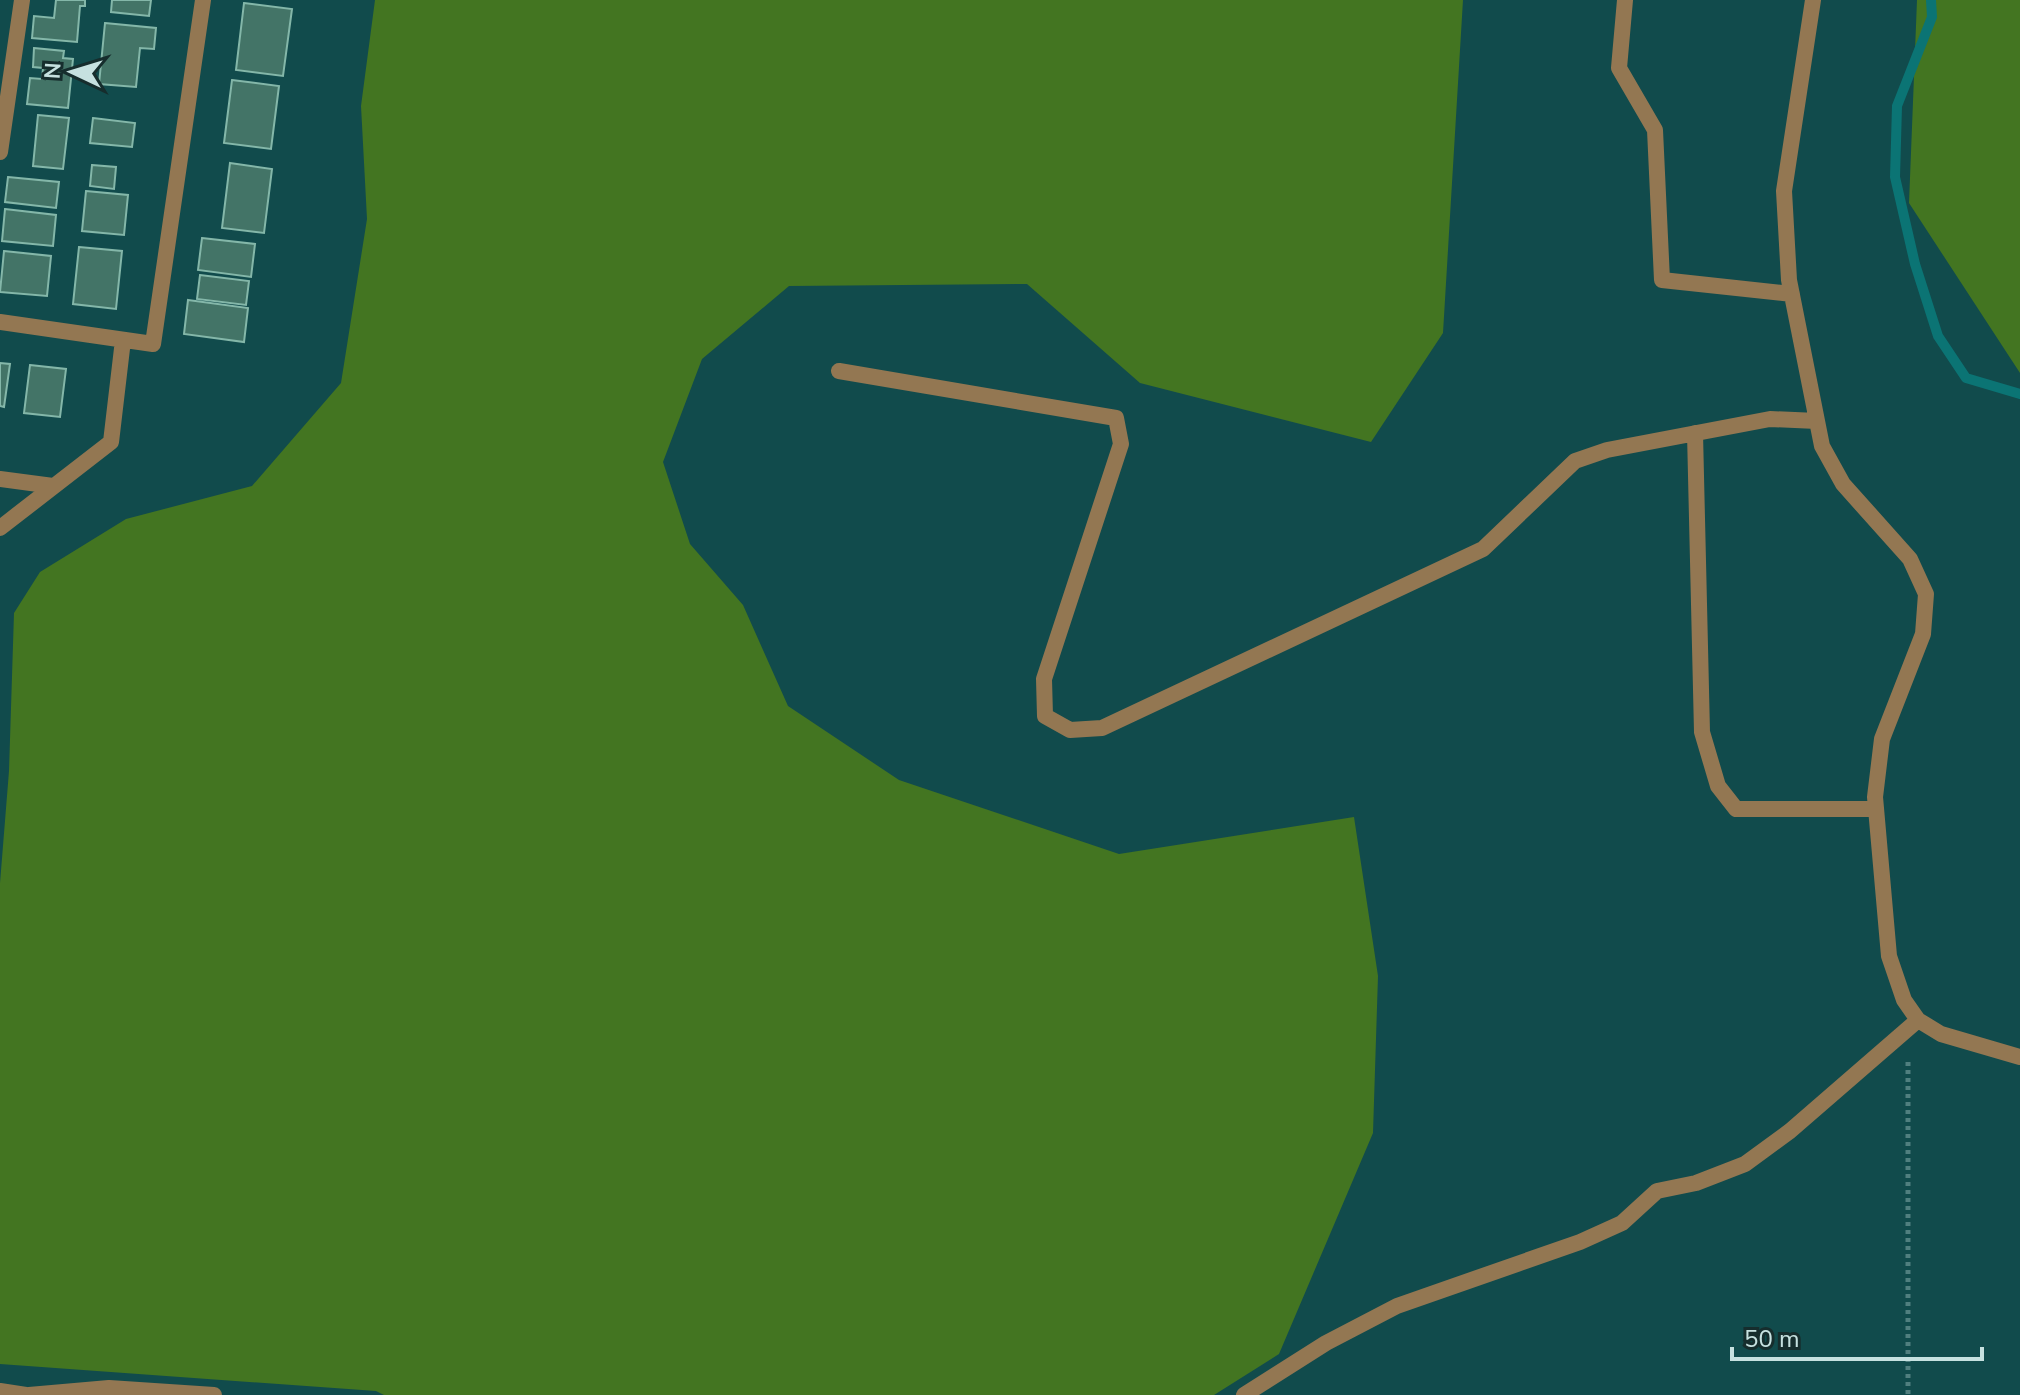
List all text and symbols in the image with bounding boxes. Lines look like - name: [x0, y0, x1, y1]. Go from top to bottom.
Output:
- north arrow: [32, 32, 112, 112]
- text: N: [38, 61, 69, 80]
- scale bar: [1732, 1311, 1982, 1361]
- text: 50 m: [1744, 1323, 1800, 1355]

